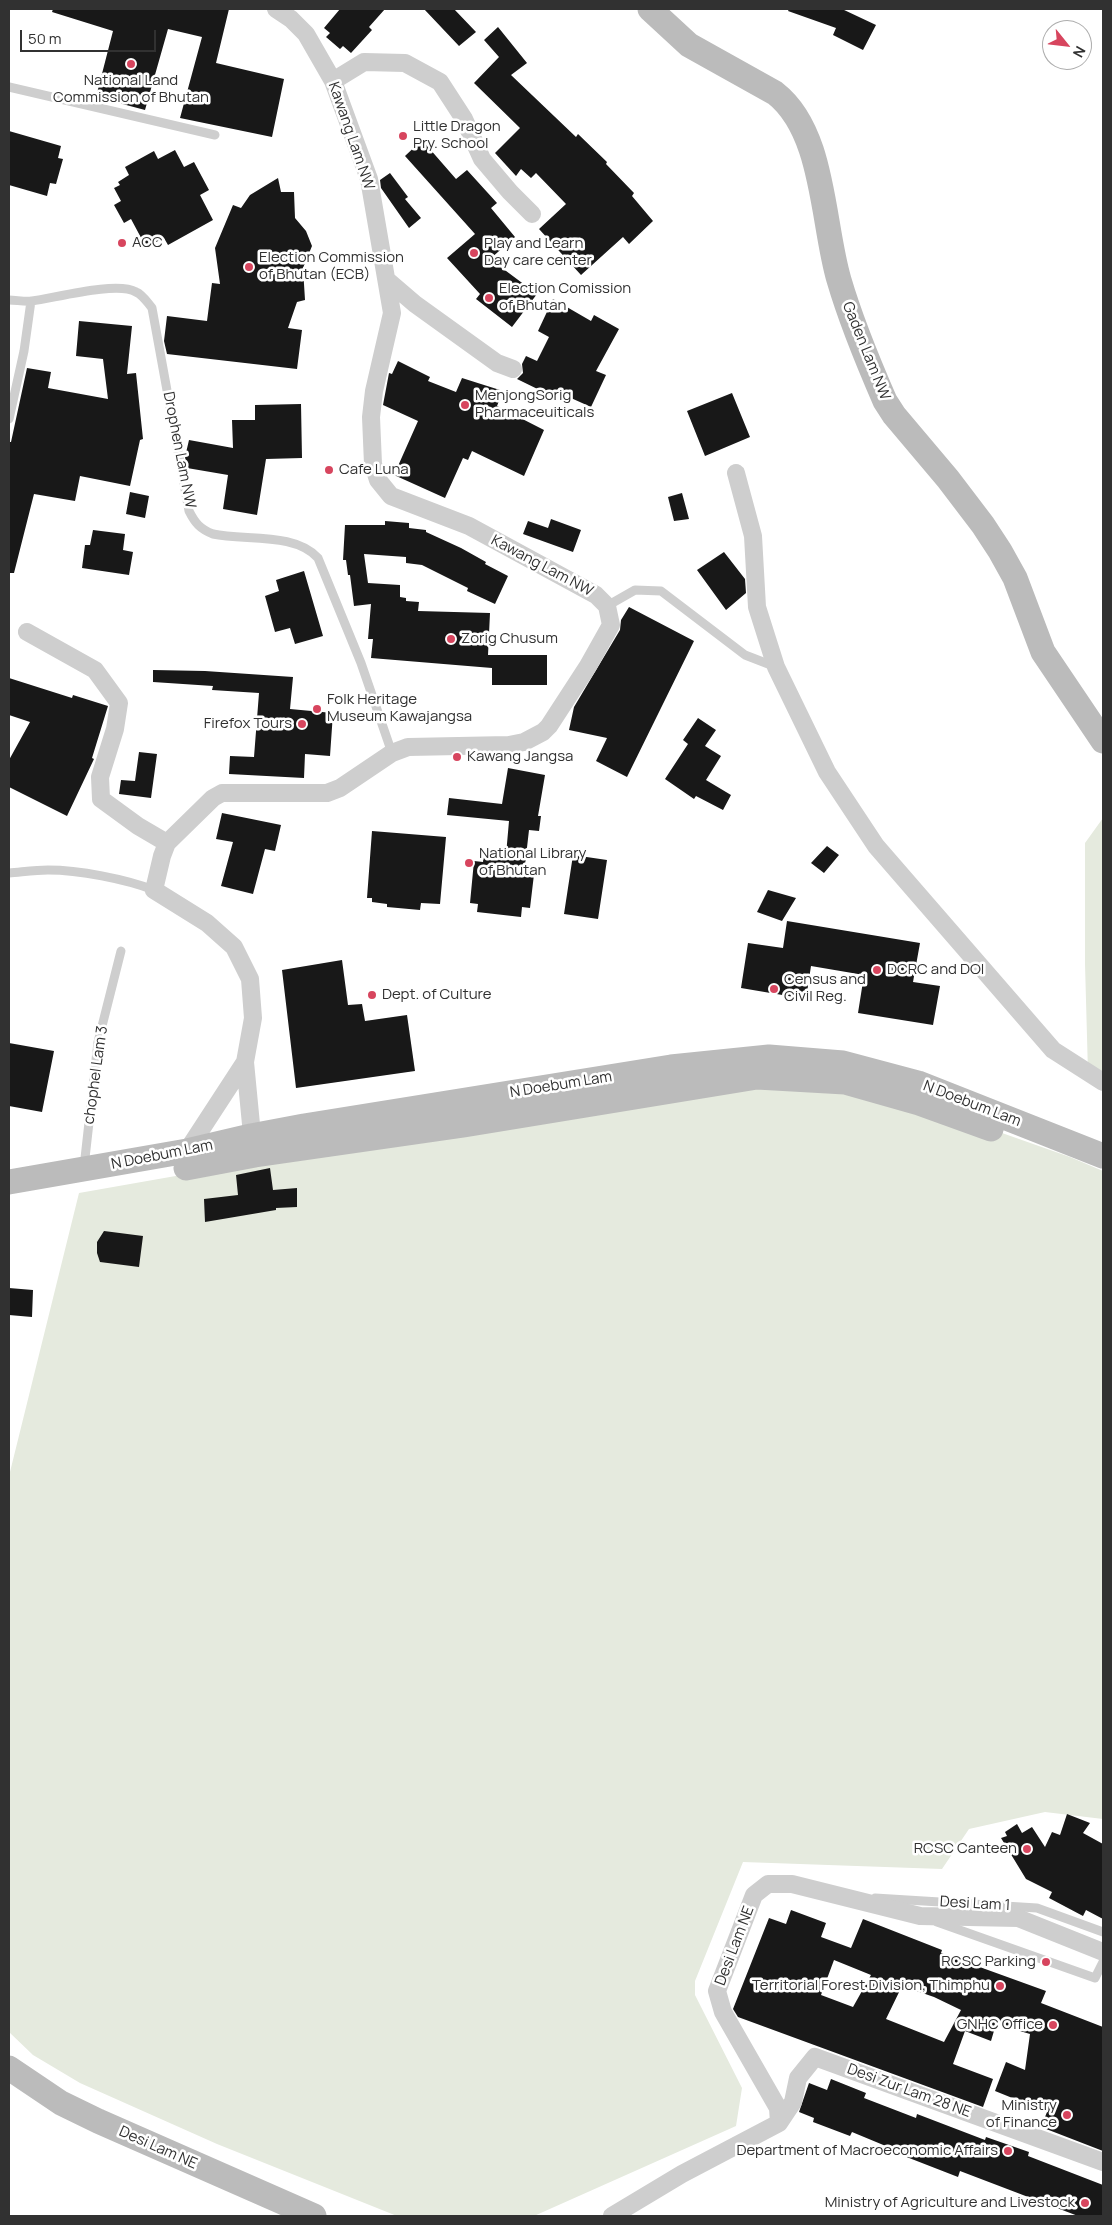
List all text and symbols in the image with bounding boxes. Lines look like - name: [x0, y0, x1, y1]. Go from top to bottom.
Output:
- scale bar: [22, 20, 159, 52]
- north arrow: [1042, 20, 1092, 70]
- text: 50 m: [28, 28, 62, 49]
- text: N: [1069, 43, 1090, 61]
- marker: National Land Commission of Bhutan: [125, 58, 137, 70]
- place label: National Land Commission of Bhutan: [53, 72, 209, 107]
- street label: Kawang Lam NW: [324, 80, 378, 192]
- place label: Little Dragon Pry. School: [413, 118, 501, 153]
- marker: Little Dragon Pry. School: [397, 130, 409, 142]
- place label: ACC: [132, 234, 163, 252]
- place label: Play and Learn Day care center: [484, 235, 592, 270]
- marker: ACC: [116, 237, 128, 249]
- marker: Play and Learn Day care center: [468, 247, 480, 259]
- place label: Election Commission of Bhutan (ECB): [259, 249, 404, 284]
- marker: Election Commission of Bhutan (ECB): [243, 261, 255, 273]
- place label: Election Comission of Bhutan: [499, 280, 631, 315]
- marker: Election Comission of Bhutan: [483, 292, 495, 304]
- street label: Gaden Lam NW: [838, 299, 894, 403]
- place label: MenjongSorig Pharmaceuiticals: [475, 387, 594, 422]
- street label: Drophen Lam NW: [159, 390, 199, 510]
- marker: MenjongSorig Pharmaceuiticals: [459, 399, 471, 411]
- place label: Cafe Luna: [339, 461, 409, 479]
- marker: Cafe Luna: [323, 464, 335, 476]
- street label: Kawang Lam NW: [488, 531, 596, 601]
- place label: Zorig Chusum: [461, 630, 558, 648]
- marker: Zorig Chusum: [445, 633, 457, 645]
- place label: Folk Heritage Museum Kawajangsa: [327, 691, 472, 726]
- marker: Folk Heritage Museum Kawajangsa: [311, 703, 323, 715]
- place label: Firefox Tours: [204, 715, 292, 733]
- marker: Firefox Tours: [296, 718, 308, 730]
- place label: Kawang Jangsa: [467, 748, 573, 766]
- marker: Kawang Jangsa: [451, 751, 463, 763]
- place label: National Library of Bhutan: [479, 845, 586, 880]
- marker: National Library of Bhutan: [463, 857, 475, 869]
- place label: DCRC and DOI: [887, 961, 984, 979]
- marker: DCRC and DOI: [871, 964, 883, 976]
- place label: Census and Civil Reg.: [784, 971, 866, 1006]
- marker: Census and Civil Reg.: [768, 983, 780, 995]
- place label: Dept. of Culture: [382, 986, 492, 1004]
- marker: Dept. of Culture: [366, 989, 378, 1001]
- street label: chophel Lam 3: [80, 1025, 112, 1125]
- street label: N Doebum Lam: [509, 1068, 613, 1102]
- street label: N Doebum Lam: [921, 1077, 1023, 1131]
- street label: N Doebum Lam: [110, 1136, 214, 1174]
- place label: RCSC Canteen: [914, 1840, 1017, 1858]
- marker: RCSC Canteen: [1021, 1843, 1033, 1855]
- street label: Desi Lam 1: [939, 1893, 1011, 1915]
- street label: Desi Lam NE: [712, 1904, 758, 1988]
- place label: RCSC Parking: [941, 1953, 1036, 1971]
- marker: RCSC Parking: [1040, 1956, 1052, 1968]
- place label: Territorial Forest Division, Thimphu: [752, 1977, 990, 1995]
- marker: Territorial Forest Division, Thimphu: [994, 1980, 1006, 1992]
- place label: GNHC Office: [957, 2016, 1043, 2034]
- marker: GNHC Office: [1047, 2019, 1059, 2031]
- street label: Desi Zur Lam 28 NE: [845, 2060, 973, 2122]
- place label: Ministry of Finance: [986, 2097, 1057, 2132]
- marker: Ministry of Finance: [1061, 2109, 1073, 2121]
- street label: Desi Lam NE: [116, 2123, 200, 2173]
- place label: Department of Macroeconomic Affairs: [736, 2142, 998, 2160]
- marker: Department of Macroeconomic Affairs: [1002, 2145, 1014, 2157]
- place label: Ministry of Agriculture and Livestock: [825, 2194, 1075, 2212]
- marker: Ministry of Agriculture and Livestock: [1079, 2197, 1091, 2209]

